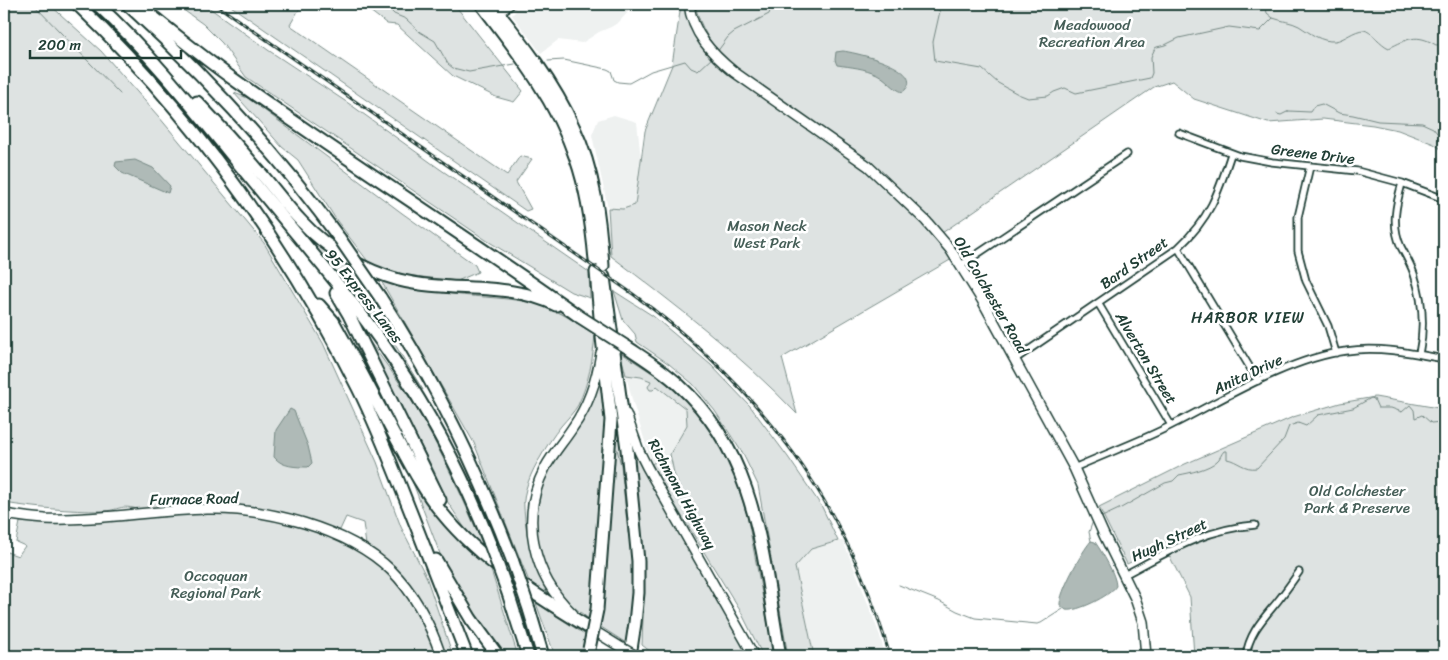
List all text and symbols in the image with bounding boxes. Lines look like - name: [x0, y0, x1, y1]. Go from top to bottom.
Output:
- park label: Meadowood Recreation Area: [1039, 12, 1146, 55]
- scale bar: [30, 28, 181, 60]
- text: 200 m: [38, 32, 82, 58]
- street label: Greene Drive: [1270, 136, 1357, 172]
- park label: Mason Neck West Park: [727, 213, 808, 256]
- street label: Bard Street: [1094, 230, 1174, 296]
- street label: Old Colchester Road: [947, 231, 1036, 360]
- street label: 95 Express Lanes: [319, 243, 410, 349]
- district label: HARBOR VIEW: [1191, 303, 1305, 332]
- street label: Alverton Street: [1107, 306, 1184, 410]
- street label: Anita Drive: [1208, 346, 1287, 402]
- street label: Richmond Highway: [641, 434, 723, 555]
- park label: Old Colchester Park & Preserve: [1304, 478, 1410, 521]
- street label: Furnace Road: [149, 485, 240, 513]
- street label: Hugh Street: [1127, 511, 1212, 569]
- park label: Occoquan Regional Park: [171, 563, 261, 606]

